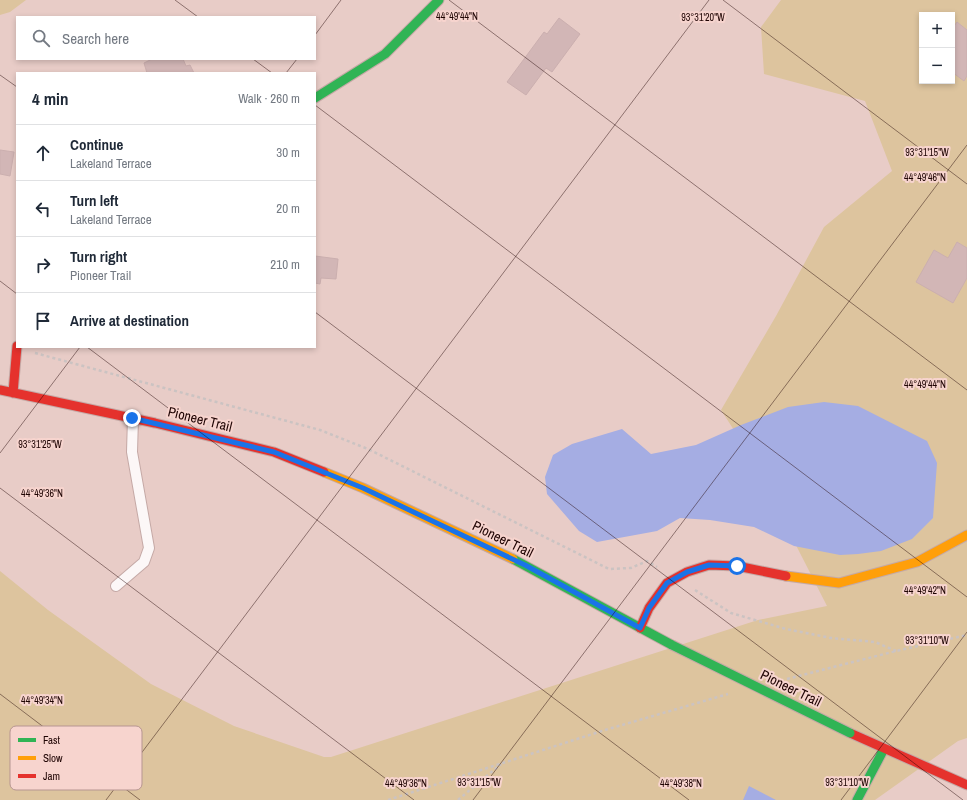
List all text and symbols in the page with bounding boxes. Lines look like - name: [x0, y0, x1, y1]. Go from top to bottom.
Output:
- text: 44°49'44"N: [436, 10, 478, 23]
- text: 93°31'20"W: [681, 11, 725, 24]
- map controls: [919, 12, 955, 84]
- button: +: [919, 12, 955, 48]
- search box: [16, 16, 316, 60]
- icon: search: [30, 27, 52, 49]
- text: Search here: [62, 28, 129, 49]
- button: −: [919, 48, 955, 84]
- text: 4 min: [32, 87, 68, 110]
- text: Walk · 260 m: [238, 90, 300, 107]
- text: Continue: [70, 134, 123, 155]
- icon: ahead: [32, 142, 54, 164]
- text: 30 m: [276, 144, 300, 161]
- text: 93°31'15"W: [905, 146, 949, 159]
- text: Lakeland Terrace: [70, 155, 152, 172]
- text: 44°49'46"N: [904, 171, 946, 184]
- text: Turn left: [70, 190, 118, 211]
- icon: left: [32, 198, 54, 220]
- text: 20 m: [276, 200, 300, 217]
- text: Lakeland Terrace: [70, 211, 152, 228]
- text: Turn right: [70, 246, 127, 267]
- icon: right: [32, 254, 54, 276]
- text: 210 m: [270, 256, 300, 273]
- text: Pioneer Trail: [70, 267, 131, 284]
- icon: arrive: [32, 310, 54, 332]
- text: Arrive at destination: [70, 310, 189, 331]
- text: 44°49'44"N: [904, 378, 946, 391]
- street label: Pioneer Trail: [166, 402, 234, 436]
- route end: [123, 409, 141, 427]
- text: 93°31'25"W: [18, 438, 62, 451]
- text: 44°49'36"N: [21, 487, 63, 500]
- street label: Pioneer Trail: [470, 516, 536, 562]
- route start: [728, 557, 746, 575]
- text: 44°49'42"N: [904, 584, 946, 597]
- text: 93°31'10"W: [905, 634, 949, 647]
- street label: Pioneer Trail: [758, 665, 824, 711]
- text: 44°49'34"N: [21, 694, 63, 707]
- legend: [10, 726, 142, 790]
- text: Fast: [43, 733, 61, 747]
- text: Slow: [43, 751, 63, 765]
- text: Jam: [43, 769, 60, 783]
- text: 93°31'15"W: [457, 776, 501, 789]
- text: 93°31'10"W: [825, 776, 869, 789]
- text: 44°49'36"N: [385, 777, 427, 790]
- text: 44°49'38"N: [660, 777, 702, 790]

